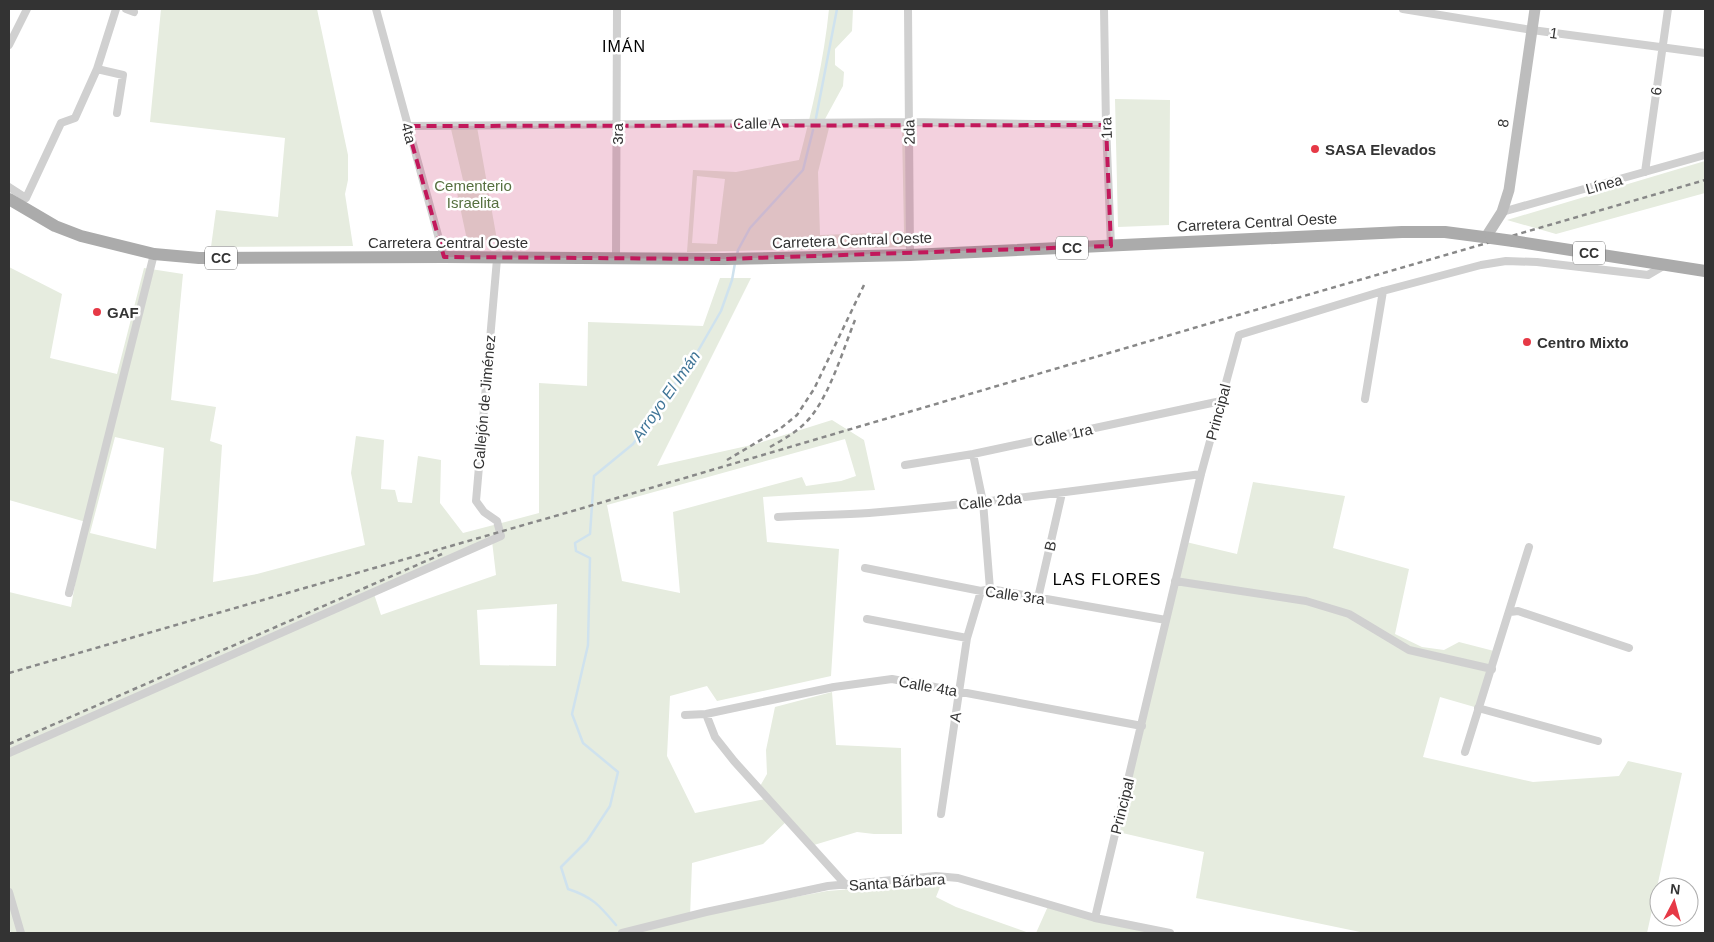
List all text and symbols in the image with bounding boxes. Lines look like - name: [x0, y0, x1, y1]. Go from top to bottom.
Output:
- street label: 1: [1549, 24, 1559, 42]
- district label: IMÁN: [602, 37, 646, 55]
- street label: 6: [1647, 86, 1665, 96]
- street label: Calle A: [733, 114, 781, 132]
- street label: 1ra: [1097, 116, 1115, 139]
- street label: 8: [1494, 118, 1512, 128]
- street label: 2da: [900, 119, 918, 145]
- street label: 4ta: [398, 121, 420, 146]
- street label: 3ra: [609, 123, 626, 145]
- place label: SASA Elevados: [1325, 141, 1436, 158]
- marker: SASA Elevados: [1309, 143, 1321, 155]
- street label: Línea: [1584, 170, 1625, 197]
- park label: Cementerio Israelita: [434, 177, 512, 211]
- street label: Carretera Central Oeste: [1177, 209, 1337, 235]
- street label: Carretera Central Oeste: [772, 229, 932, 251]
- street label: Carretera Central Oeste: [368, 234, 528, 251]
- road number: CC: [1056, 237, 1088, 260]
- road number: CC: [1573, 242, 1605, 264]
- road number: CC: [205, 247, 237, 270]
- place label: GAF: [107, 304, 139, 321]
- marker: GAF: [91, 306, 103, 318]
- street label: Callejón de Jiménez: [470, 334, 498, 470]
- place label: Centro Mixto: [1537, 334, 1629, 351]
- marker: Centro Mixto: [1521, 336, 1533, 348]
- water label: Arroyo El Imán: [628, 348, 703, 445]
- street label: Principal: [1202, 382, 1234, 442]
- street label: Calle 1ra: [1032, 420, 1095, 450]
- street label: Calle 2da: [958, 489, 1023, 513]
- street label: B: [1041, 539, 1059, 553]
- district label: LAS FLORES: [1053, 571, 1161, 588]
- street label: Calle 3ra: [984, 582, 1047, 608]
- street label: Calle 4ta: [897, 672, 959, 700]
- street label: A: [946, 711, 964, 723]
- street label: Principal: [1107, 776, 1137, 836]
- street label: Santa Bárbara: [848, 870, 946, 894]
- north arrow: [1649, 877, 1699, 927]
- text: N: [1669, 881, 1681, 898]

